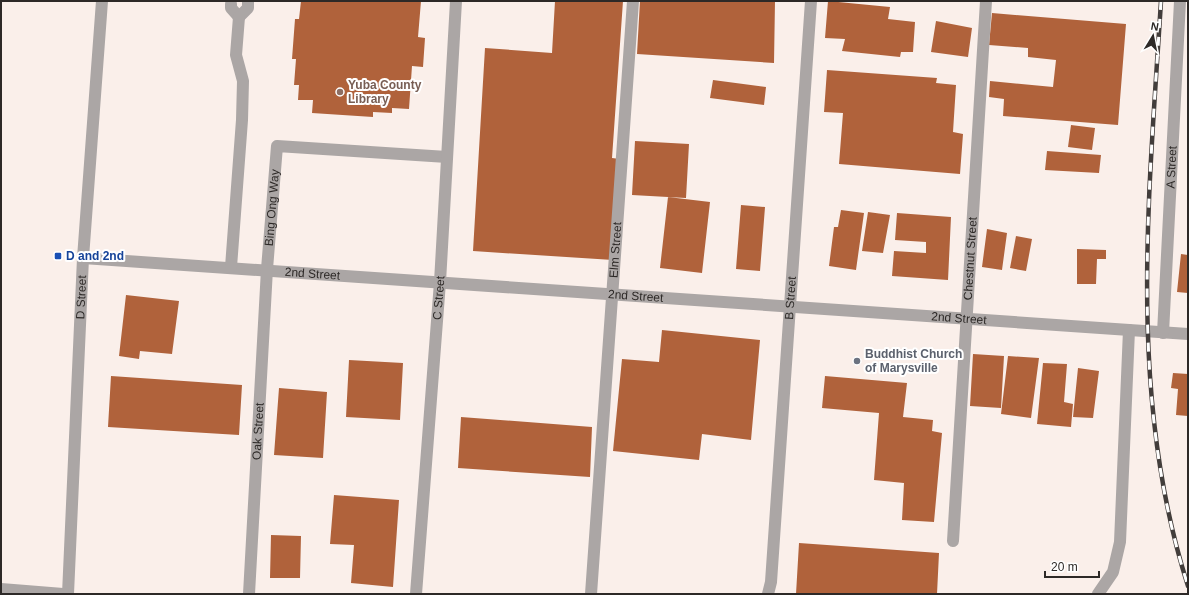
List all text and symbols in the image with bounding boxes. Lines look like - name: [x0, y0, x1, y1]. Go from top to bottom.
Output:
- north arrow: [1133, 16, 1173, 56]
- text: N: [1150, 20, 1160, 33]
- place label: Yuba County Library: [348, 78, 422, 106]
- marker: Yuba County Library: [335, 87, 345, 97]
- street label: A Street: [1163, 145, 1180, 189]
- street label: Bing Ong Way: [262, 169, 282, 247]
- street label: Chestnut Street: [961, 216, 980, 301]
- street label: Elm Street: [606, 221, 624, 278]
- place label: D and 2nd: [66, 249, 124, 263]
- marker: D and 2nd: [53, 251, 63, 261]
- street label: 2nd Street: [284, 265, 341, 283]
- street label: D Street: [73, 274, 89, 320]
- street label: C Street: [430, 275, 447, 320]
- street label: B Street: [782, 275, 799, 320]
- street label: 2nd Street: [608, 287, 665, 305]
- street label: 2nd Street: [931, 309, 988, 327]
- place label: Buddhist Church of Marysville: [865, 347, 962, 375]
- marker: Buddhist Church of Marysville: [852, 356, 862, 366]
- street label: Oak Street: [249, 402, 267, 460]
- scale bar: [1045, 553, 1099, 579]
- text: 20 m: [1051, 560, 1078, 574]

